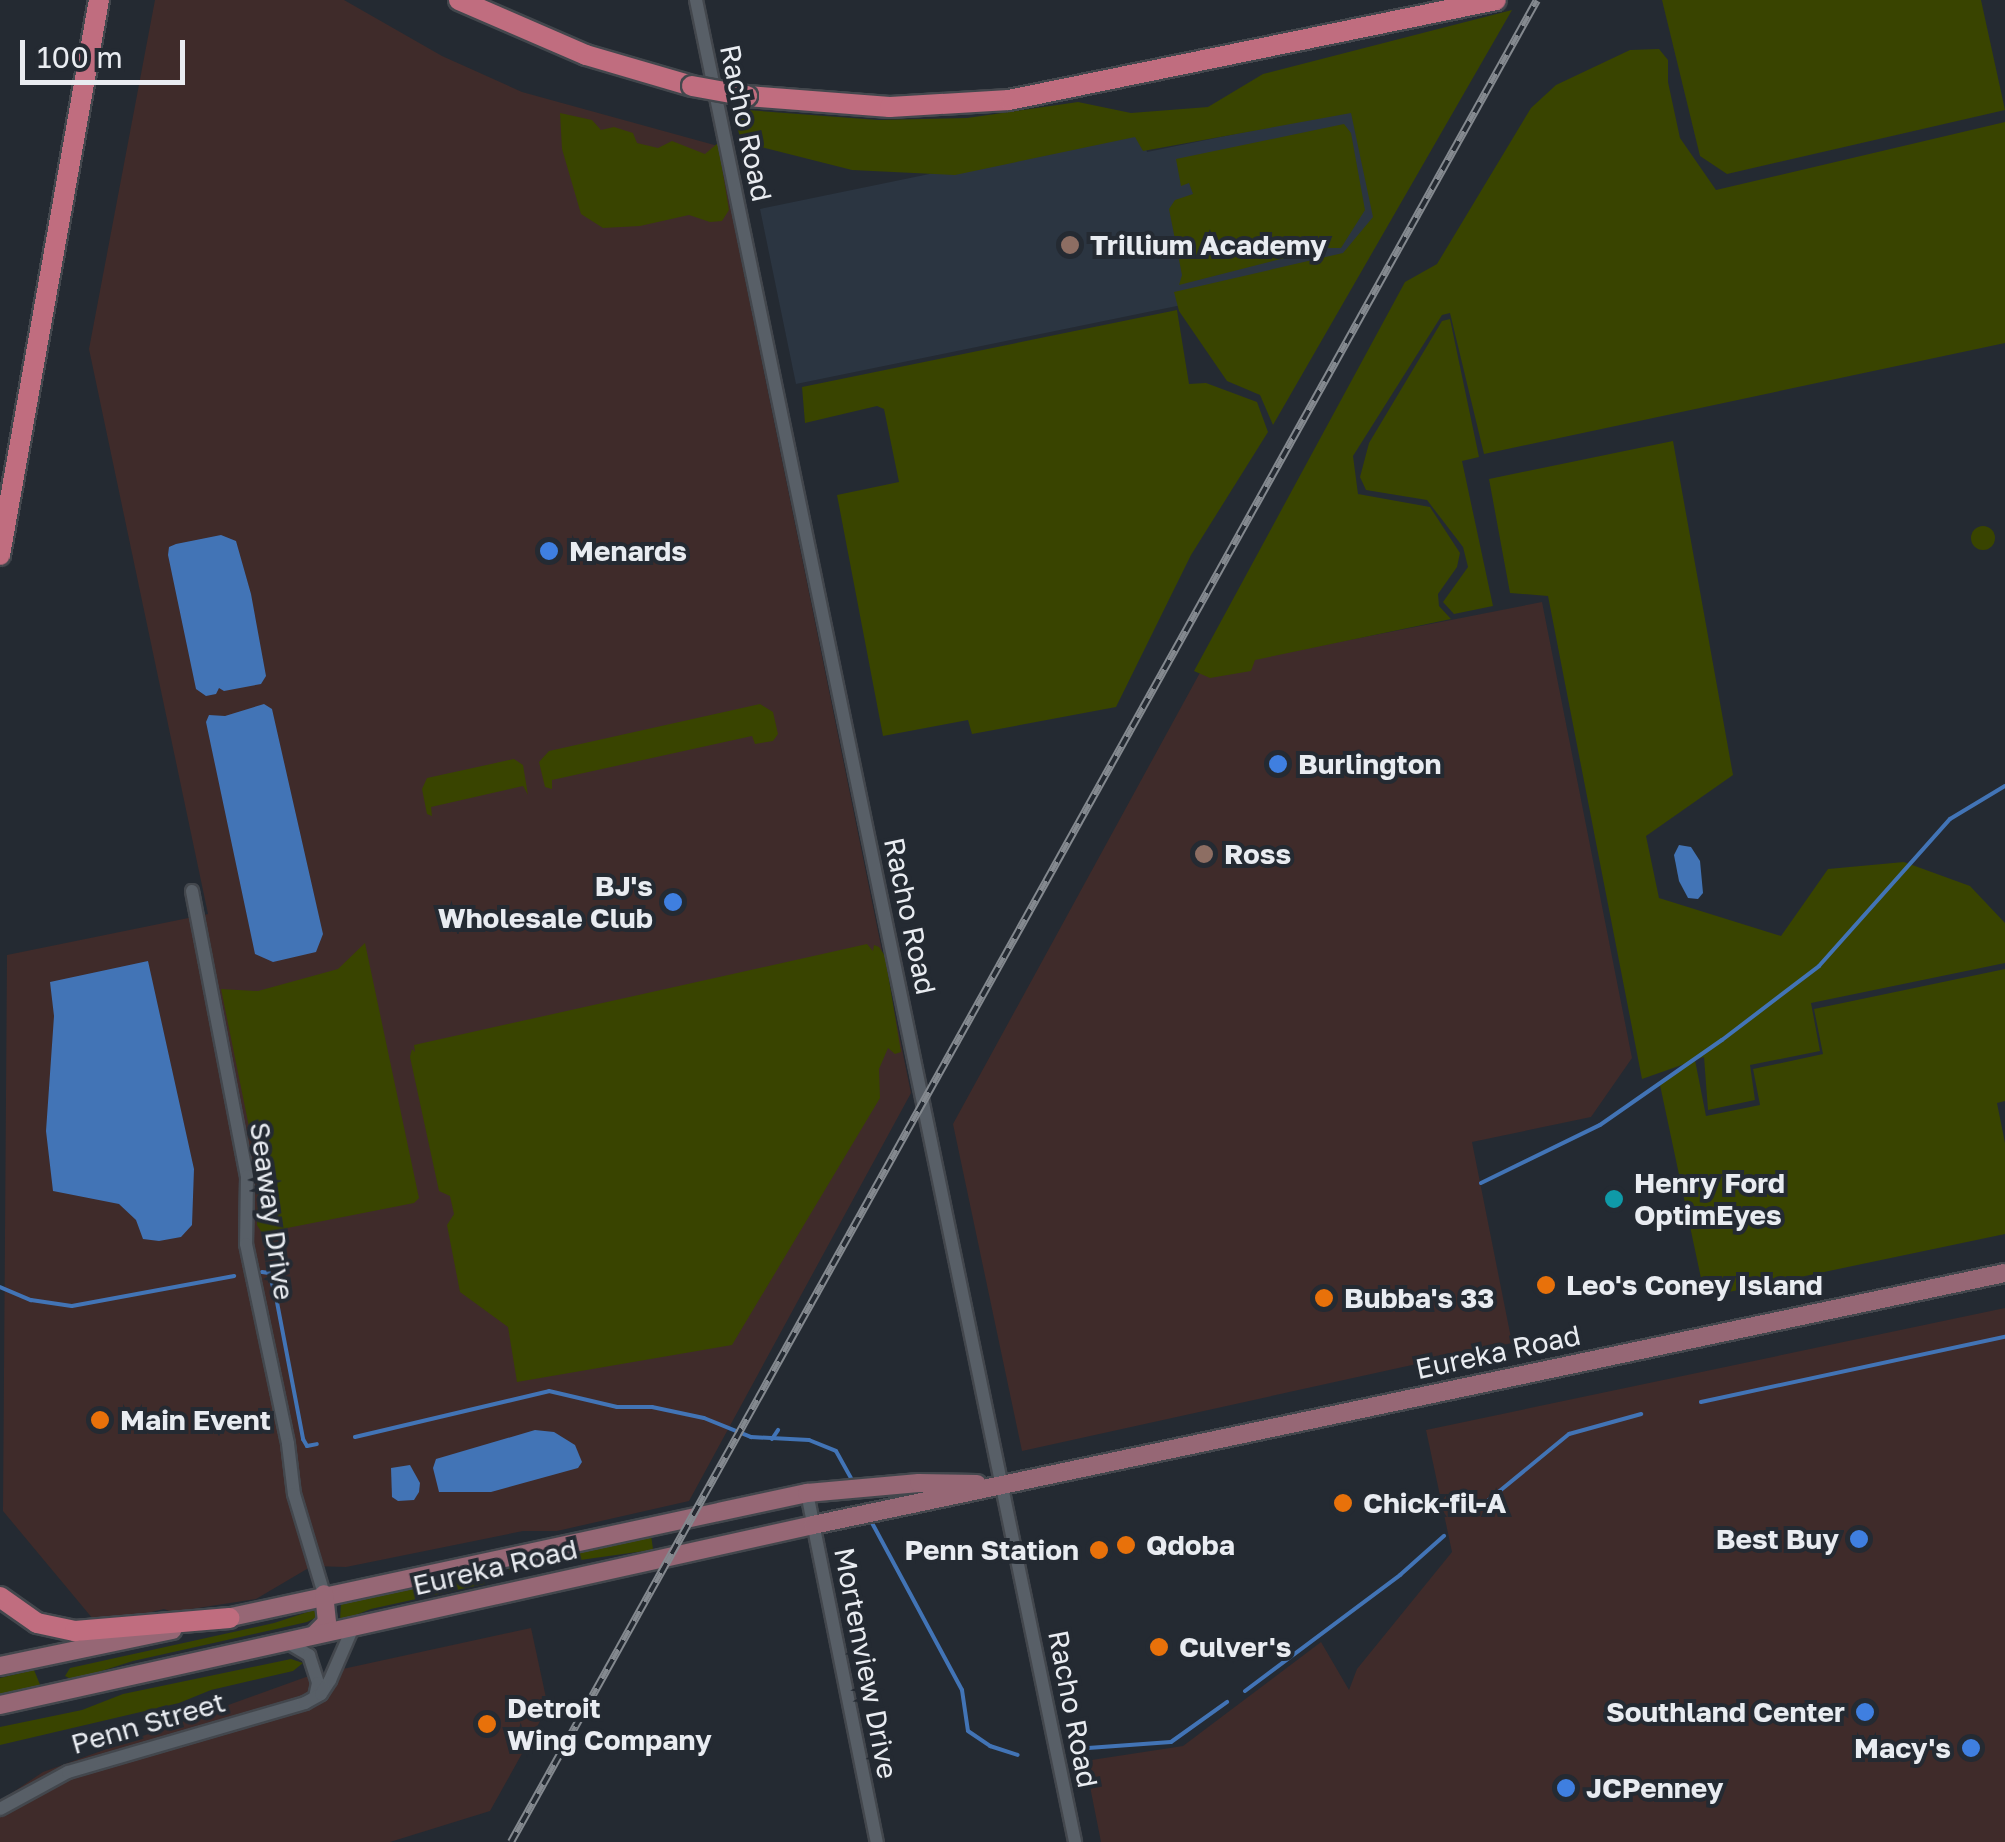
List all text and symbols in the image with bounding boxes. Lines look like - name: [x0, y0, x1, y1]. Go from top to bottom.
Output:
- scale bar: [25, 20, 190, 82]
- text: 100 m: [37, 39, 123, 75]
- street label: Racho Road: [713, 42, 779, 204]
- place label: Trillium Academy: [1090, 228, 1327, 262]
- marker: Trillium Academy: [1059, 234, 1081, 256]
- place label: Menards: [569, 534, 687, 568]
- marker: Menards: [538, 540, 560, 562]
- place label: Burlington: [1298, 747, 1441, 781]
- marker: Burlington: [1267, 753, 1289, 775]
- street label: Racho Road: [877, 835, 943, 997]
- place label: Ross: [1224, 837, 1291, 871]
- marker: Ross: [1193, 843, 1215, 865]
- place label: BJ's Wholesale Club: [438, 869, 653, 935]
- marker: BJ's Wholesale Club: [662, 891, 684, 913]
- street label: Seaway Drive: [243, 1120, 301, 1302]
- place label: Henry Ford OptimEyes: [1634, 1166, 1785, 1232]
- marker: Henry Ford OptimEyes: [1603, 1188, 1625, 1210]
- place label: Leo's Coney Island: [1566, 1268, 1823, 1302]
- marker: Leo's Coney Island: [1535, 1274, 1557, 1296]
- place label: Bubba's 33: [1344, 1281, 1494, 1315]
- marker: Bubba's 33: [1313, 1287, 1335, 1309]
- street label: Eureka Road: [1412, 1318, 1584, 1386]
- place label: Main Event: [120, 1403, 271, 1437]
- marker: Main Event: [89, 1409, 111, 1431]
- place label: Chick-fil-A: [1363, 1486, 1506, 1520]
- marker: Chick-fil-A: [1332, 1492, 1354, 1514]
- place label: Best Buy: [1716, 1522, 1839, 1556]
- place label: Qdoba: [1146, 1528, 1235, 1562]
- marker: Best Buy: [1848, 1528, 1870, 1550]
- street label: Eureka Road: [409, 1532, 581, 1602]
- place label: Penn Station: [905, 1533, 1079, 1567]
- marker: Qdoba: [1115, 1534, 1137, 1556]
- marker: Penn Station: [1088, 1539, 1110, 1561]
- street label: Mortenview Drive: [827, 1545, 905, 1781]
- street label: Racho Road: [1041, 1628, 1105, 1790]
- place label: Culver's: [1179, 1630, 1291, 1664]
- marker: Culver's: [1148, 1636, 1170, 1658]
- street label: Penn Street: [67, 1685, 229, 1761]
- place label: Detroit Wing Company: [507, 1691, 712, 1757]
- place label: Southland Center: [1606, 1695, 1845, 1729]
- marker: Southland Center: [1854, 1701, 1876, 1723]
- marker: Detroit Wing Company: [476, 1713, 498, 1735]
- place label: Macy's: [1854, 1731, 1951, 1765]
- marker: Macy's: [1960, 1737, 1982, 1759]
- place label: JCPenney: [1586, 1771, 1724, 1805]
- marker: JCPenney: [1555, 1777, 1577, 1799]

